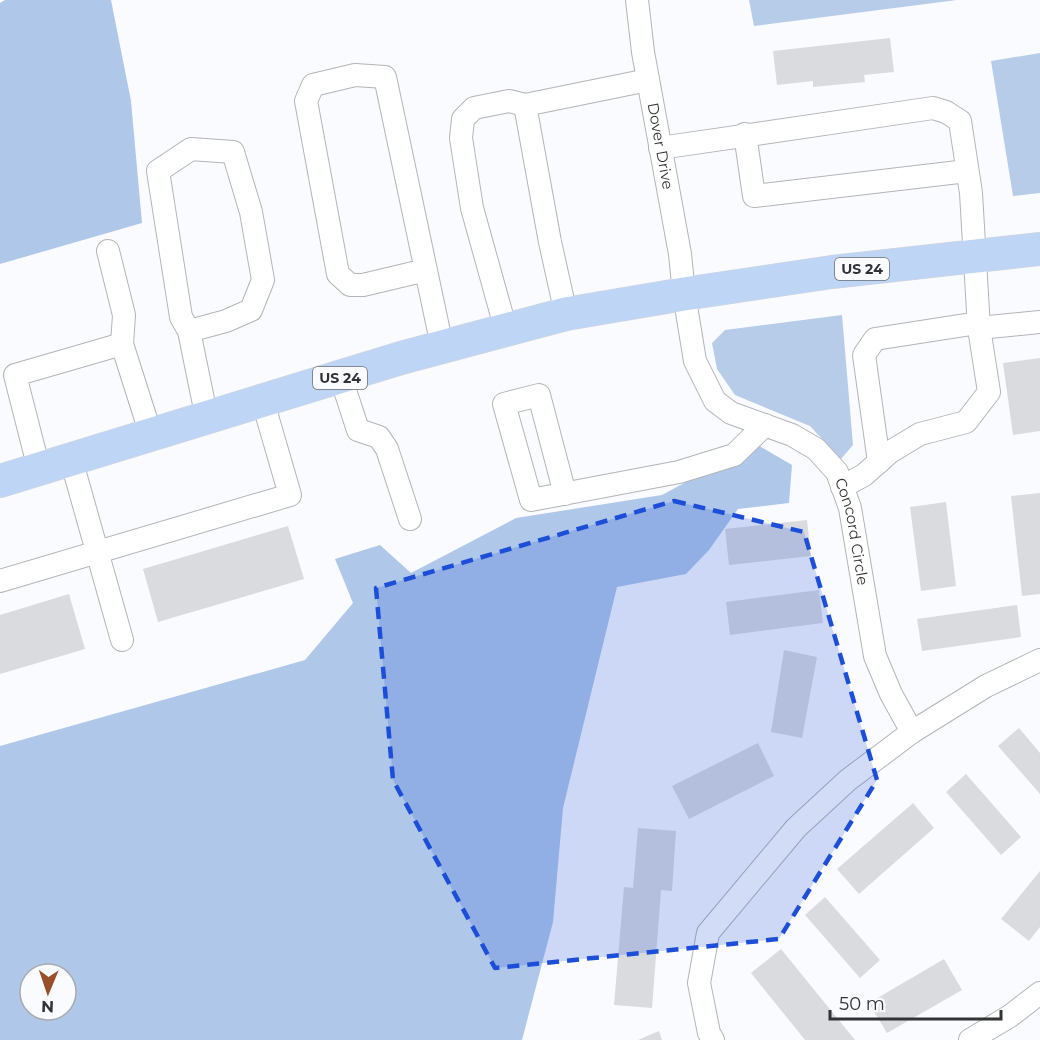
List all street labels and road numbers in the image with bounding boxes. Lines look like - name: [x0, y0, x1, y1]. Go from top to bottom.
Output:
- street label: Dover Drive: [643, 101, 678, 191]
- road number: US 24: [835, 258, 889, 280]
- road number: US 24: [313, 367, 367, 389]
- street label: Concord Circle: [831, 475, 873, 587]

